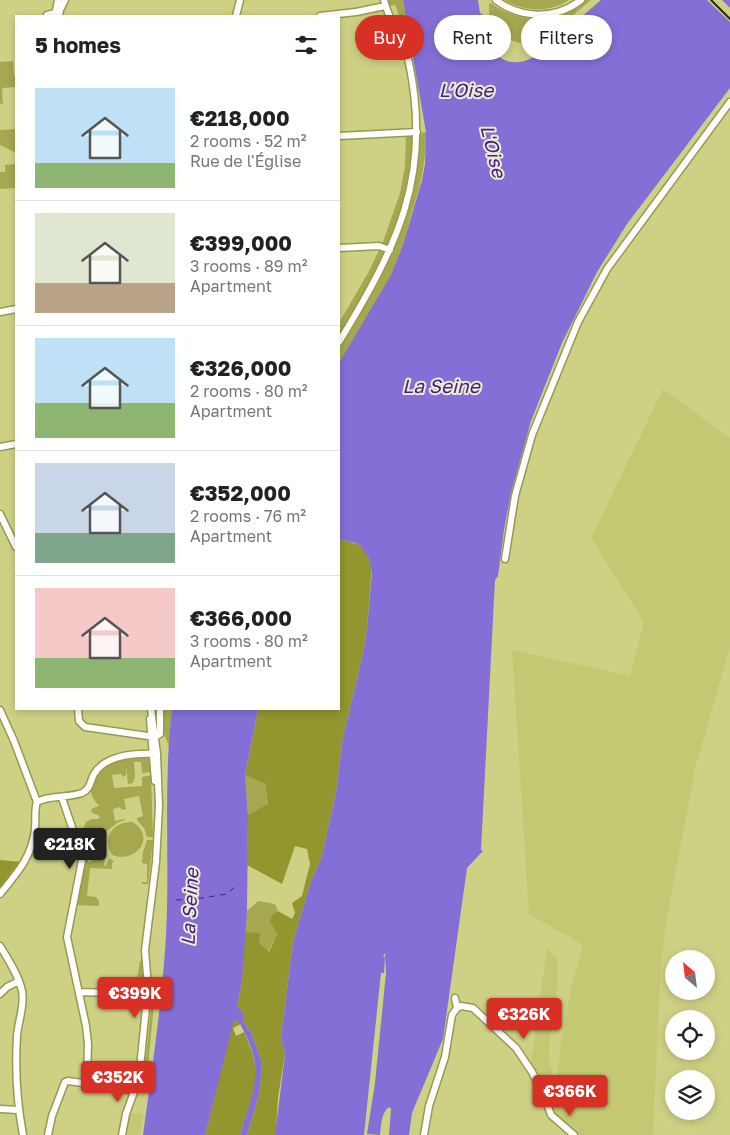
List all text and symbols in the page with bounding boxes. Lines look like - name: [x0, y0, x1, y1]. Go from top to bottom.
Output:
- chip: Buy: [355, 15, 424, 60]
- chip: Rent: [434, 15, 511, 60]
- chip: Filters: [521, 15, 612, 60]
- icon: filters: [292, 31, 320, 59]
- text: 5 homes: [35, 32, 121, 58]
- water label: L’Oise: [439, 78, 495, 101]
- text: €218,000: [190, 105, 290, 131]
- icon: home: [75, 108, 135, 168]
- water label: L'Oise: [476, 122, 512, 182]
- text: 2 rooms · 52 m²: [190, 131, 306, 151]
- text: Rue de l'Église: [190, 151, 301, 171]
- text: €399,000: [190, 230, 292, 256]
- icon: home: [75, 233, 135, 293]
- text: 3 rooms · 89 m²: [190, 256, 307, 276]
- text: Apartment: [190, 276, 272, 296]
- text: €326,000: [190, 355, 291, 381]
- icon: home: [75, 358, 135, 418]
- water label: La Seine: [402, 374, 482, 397]
- text: 2 rooms · 80 m²: [190, 381, 308, 401]
- text: Apartment: [190, 401, 272, 421]
- text: €352,000: [190, 480, 291, 506]
- icon: home: [75, 483, 135, 543]
- text: 2 rooms · 76 m²: [190, 506, 306, 526]
- text: Apartment: [190, 526, 272, 546]
- text: €366,000: [190, 605, 292, 631]
- icon: home: [75, 608, 135, 668]
- text: 3 rooms · 80 m²: [190, 631, 308, 651]
- text: Apartment: [190, 651, 272, 671]
- pin: €218K: [35, 828, 105, 870]
- text: €218K: [44, 834, 96, 854]
- water label: La Seine: [175, 866, 203, 946]
- north arrow: [665, 950, 715, 1000]
- map controls: [665, 950, 715, 1120]
- pin: €399K: [100, 976, 170, 1019]
- text: €399K: [109, 983, 161, 1003]
- pin: €326K: [489, 998, 559, 1040]
- text: €326K: [498, 1004, 550, 1024]
- button: locate: [665, 1010, 715, 1060]
- pin: €352K: [83, 1060, 153, 1103]
- text: €352K: [92, 1067, 144, 1087]
- button: layers: [665, 1070, 715, 1120]
- pin: €366K: [535, 1074, 605, 1117]
- text: €366K: [544, 1081, 596, 1101]

